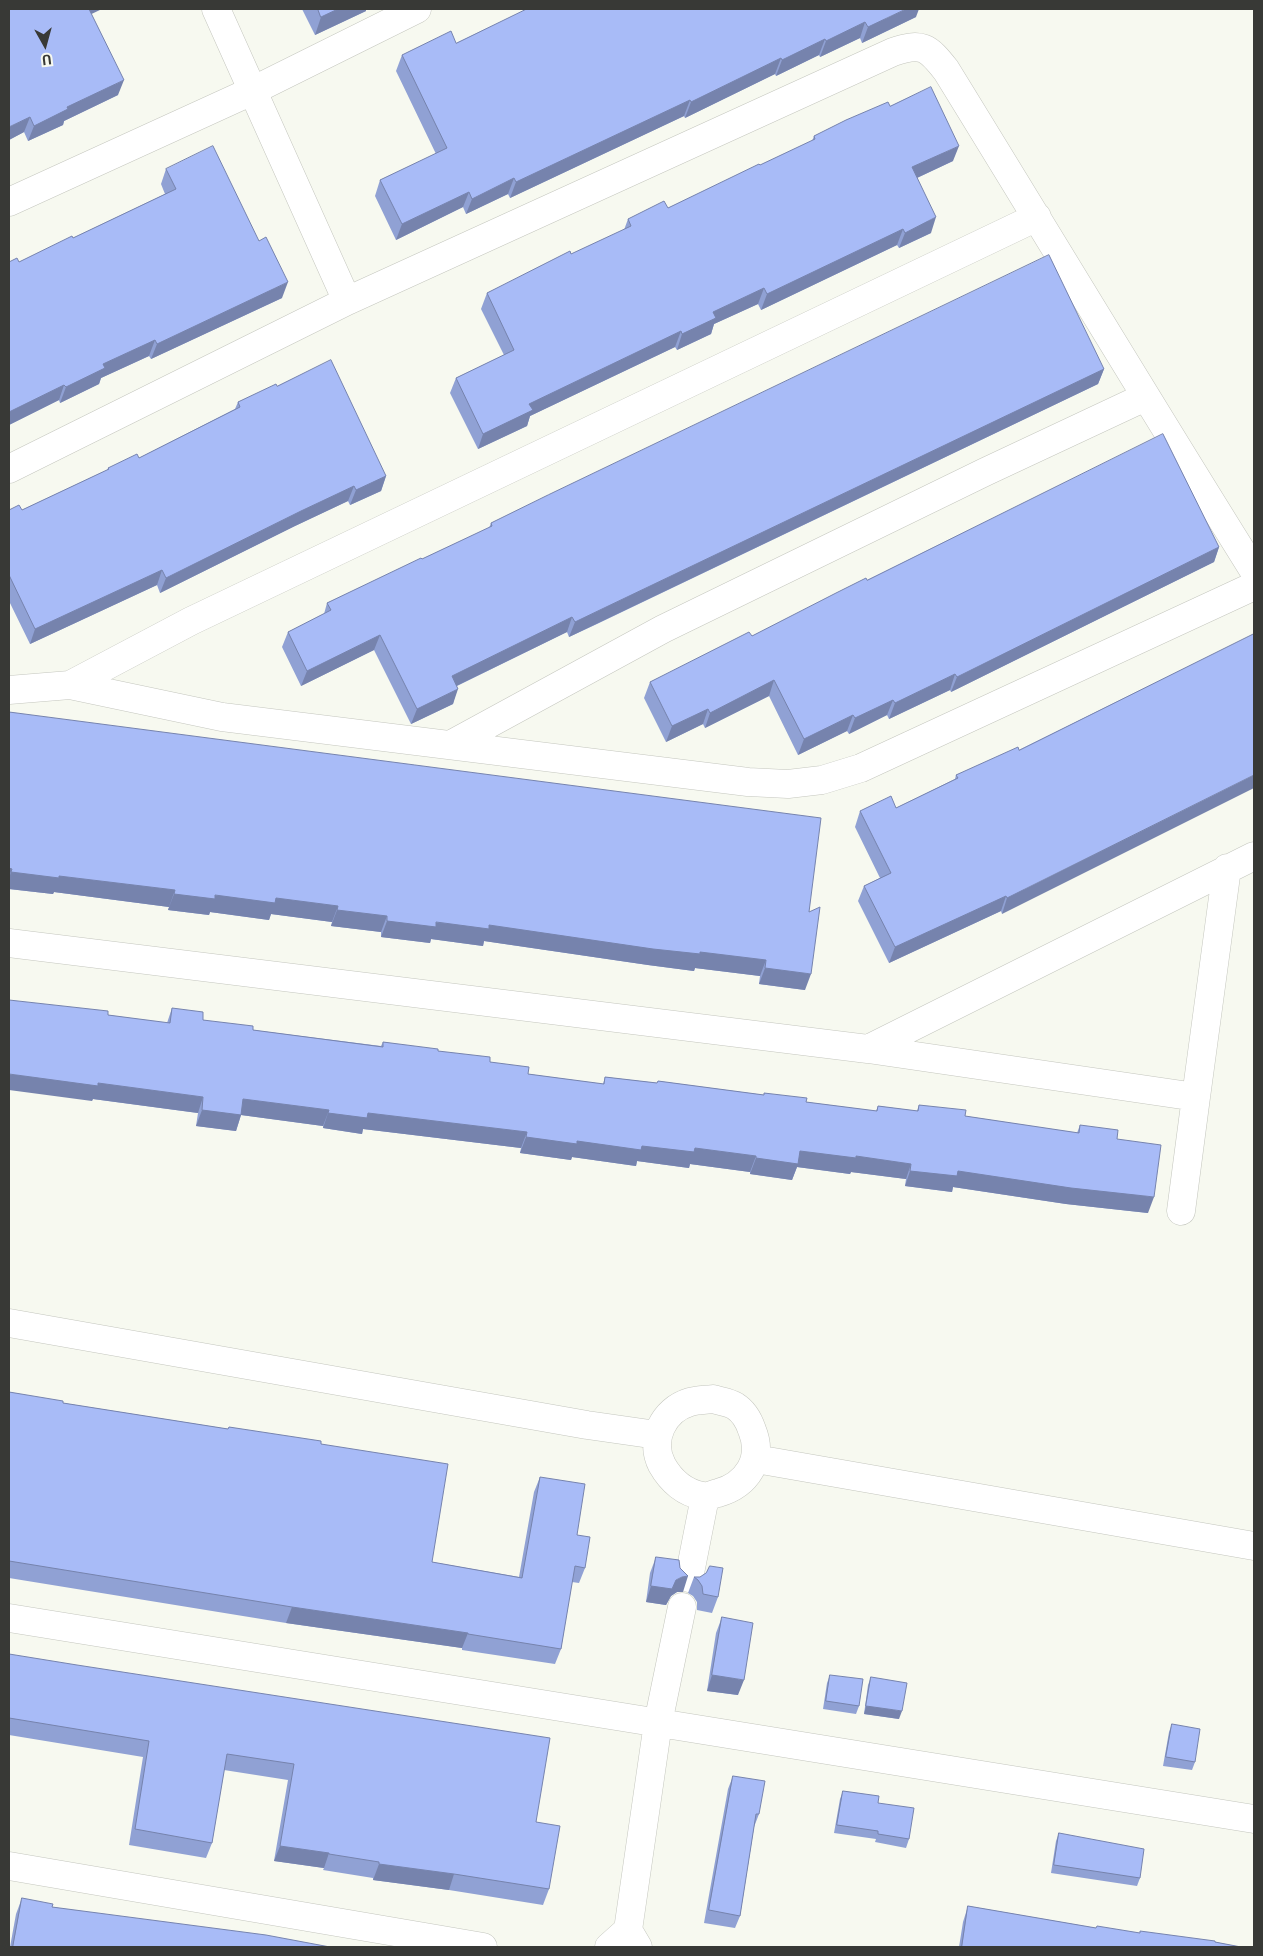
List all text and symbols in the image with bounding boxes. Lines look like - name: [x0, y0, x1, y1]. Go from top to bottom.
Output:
- north arrow: [20, 20, 70, 70]
- text: U: [41, 51, 52, 68]

